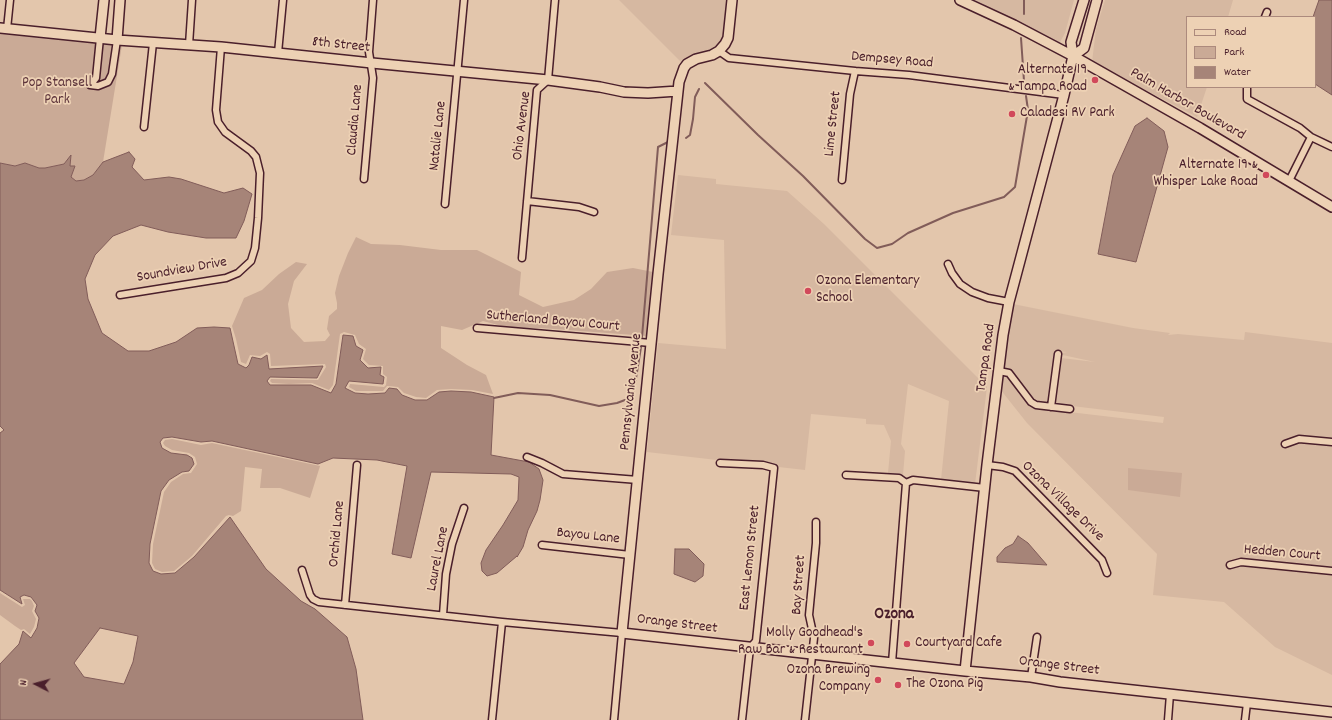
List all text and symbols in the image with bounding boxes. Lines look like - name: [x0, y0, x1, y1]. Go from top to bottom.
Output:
- legend: [1186, 16, 1316, 88]
- text: Road: [1224, 24, 1246, 41]
- street label: 8th Street: [311, 34, 371, 58]
- text: Park: [1224, 44, 1244, 61]
- street label: Dempsey Road: [850, 48, 934, 74]
- place label: Alternate 19 & Tampa Road: [1008, 62, 1087, 97]
- text: Water: [1224, 64, 1251, 81]
- street label: Palm Harbor Boulevard: [1126, 65, 1248, 145]
- park label: Pop Stansell Park: [22, 75, 92, 110]
- marker: Alternate 19 & Tampa Road: [1090, 75, 1100, 85]
- street label: Claudia Lane: [344, 84, 368, 156]
- street label: Ohio Avenue: [510, 90, 536, 162]
- street label: Lime Street: [822, 90, 846, 158]
- street label: Natalie Lane: [426, 100, 452, 172]
- place label: Caladesi RV Park: [1020, 105, 1115, 123]
- marker: Caladesi RV Park: [1007, 109, 1017, 119]
- place label: Alternate 19 & Whisper Lake Road: [1154, 157, 1258, 192]
- marker: Alternate 19 & Whisper Lake Road: [1261, 170, 1271, 180]
- street label: Soundview Drive: [135, 254, 229, 288]
- place label: Ozona Elementary School: [816, 273, 919, 308]
- marker: Ozona Elementary School: [803, 286, 813, 296]
- street label: Sutherland Bayou Court: [485, 307, 621, 337]
- street label: Tampa Road: [973, 323, 1001, 393]
- street label: Pennsylvania Avenue: [617, 333, 647, 451]
- street label: Ozona Village Drive: [1017, 458, 1107, 546]
- street label: Orchid Lane: [326, 500, 350, 568]
- street label: East Lemon Street: [737, 505, 765, 611]
- street label: Laurel Lane: [424, 525, 454, 593]
- street label: Bayou Lane: [555, 525, 621, 549]
- street label: Hedden Court: [1243, 542, 1321, 566]
- street label: Bay Street: [789, 554, 811, 616]
- district label: Ozona: [874, 606, 914, 626]
- street label: Orange Street: [636, 611, 718, 639]
- place label: Molly Goodhead's Raw Bar & Restaurant: [738, 625, 863, 660]
- place label: Courtyard Cafe: [915, 635, 1002, 653]
- marker: Molly Goodhead's Raw Bar & Restaurant: [866, 638, 876, 648]
- marker: Courtyard Cafe: [902, 639, 912, 649]
- street label: Orange Street: [1018, 653, 1100, 681]
- place label: Ozona Brewing Company: [786, 662, 870, 697]
- north arrow: [16, 664, 56, 704]
- marker: Ozona Brewing Company: [873, 675, 883, 685]
- place label: The Ozona Pig: [906, 676, 983, 694]
- text: N: [16, 679, 32, 686]
- marker: The Ozona Pig: [893, 680, 903, 690]

